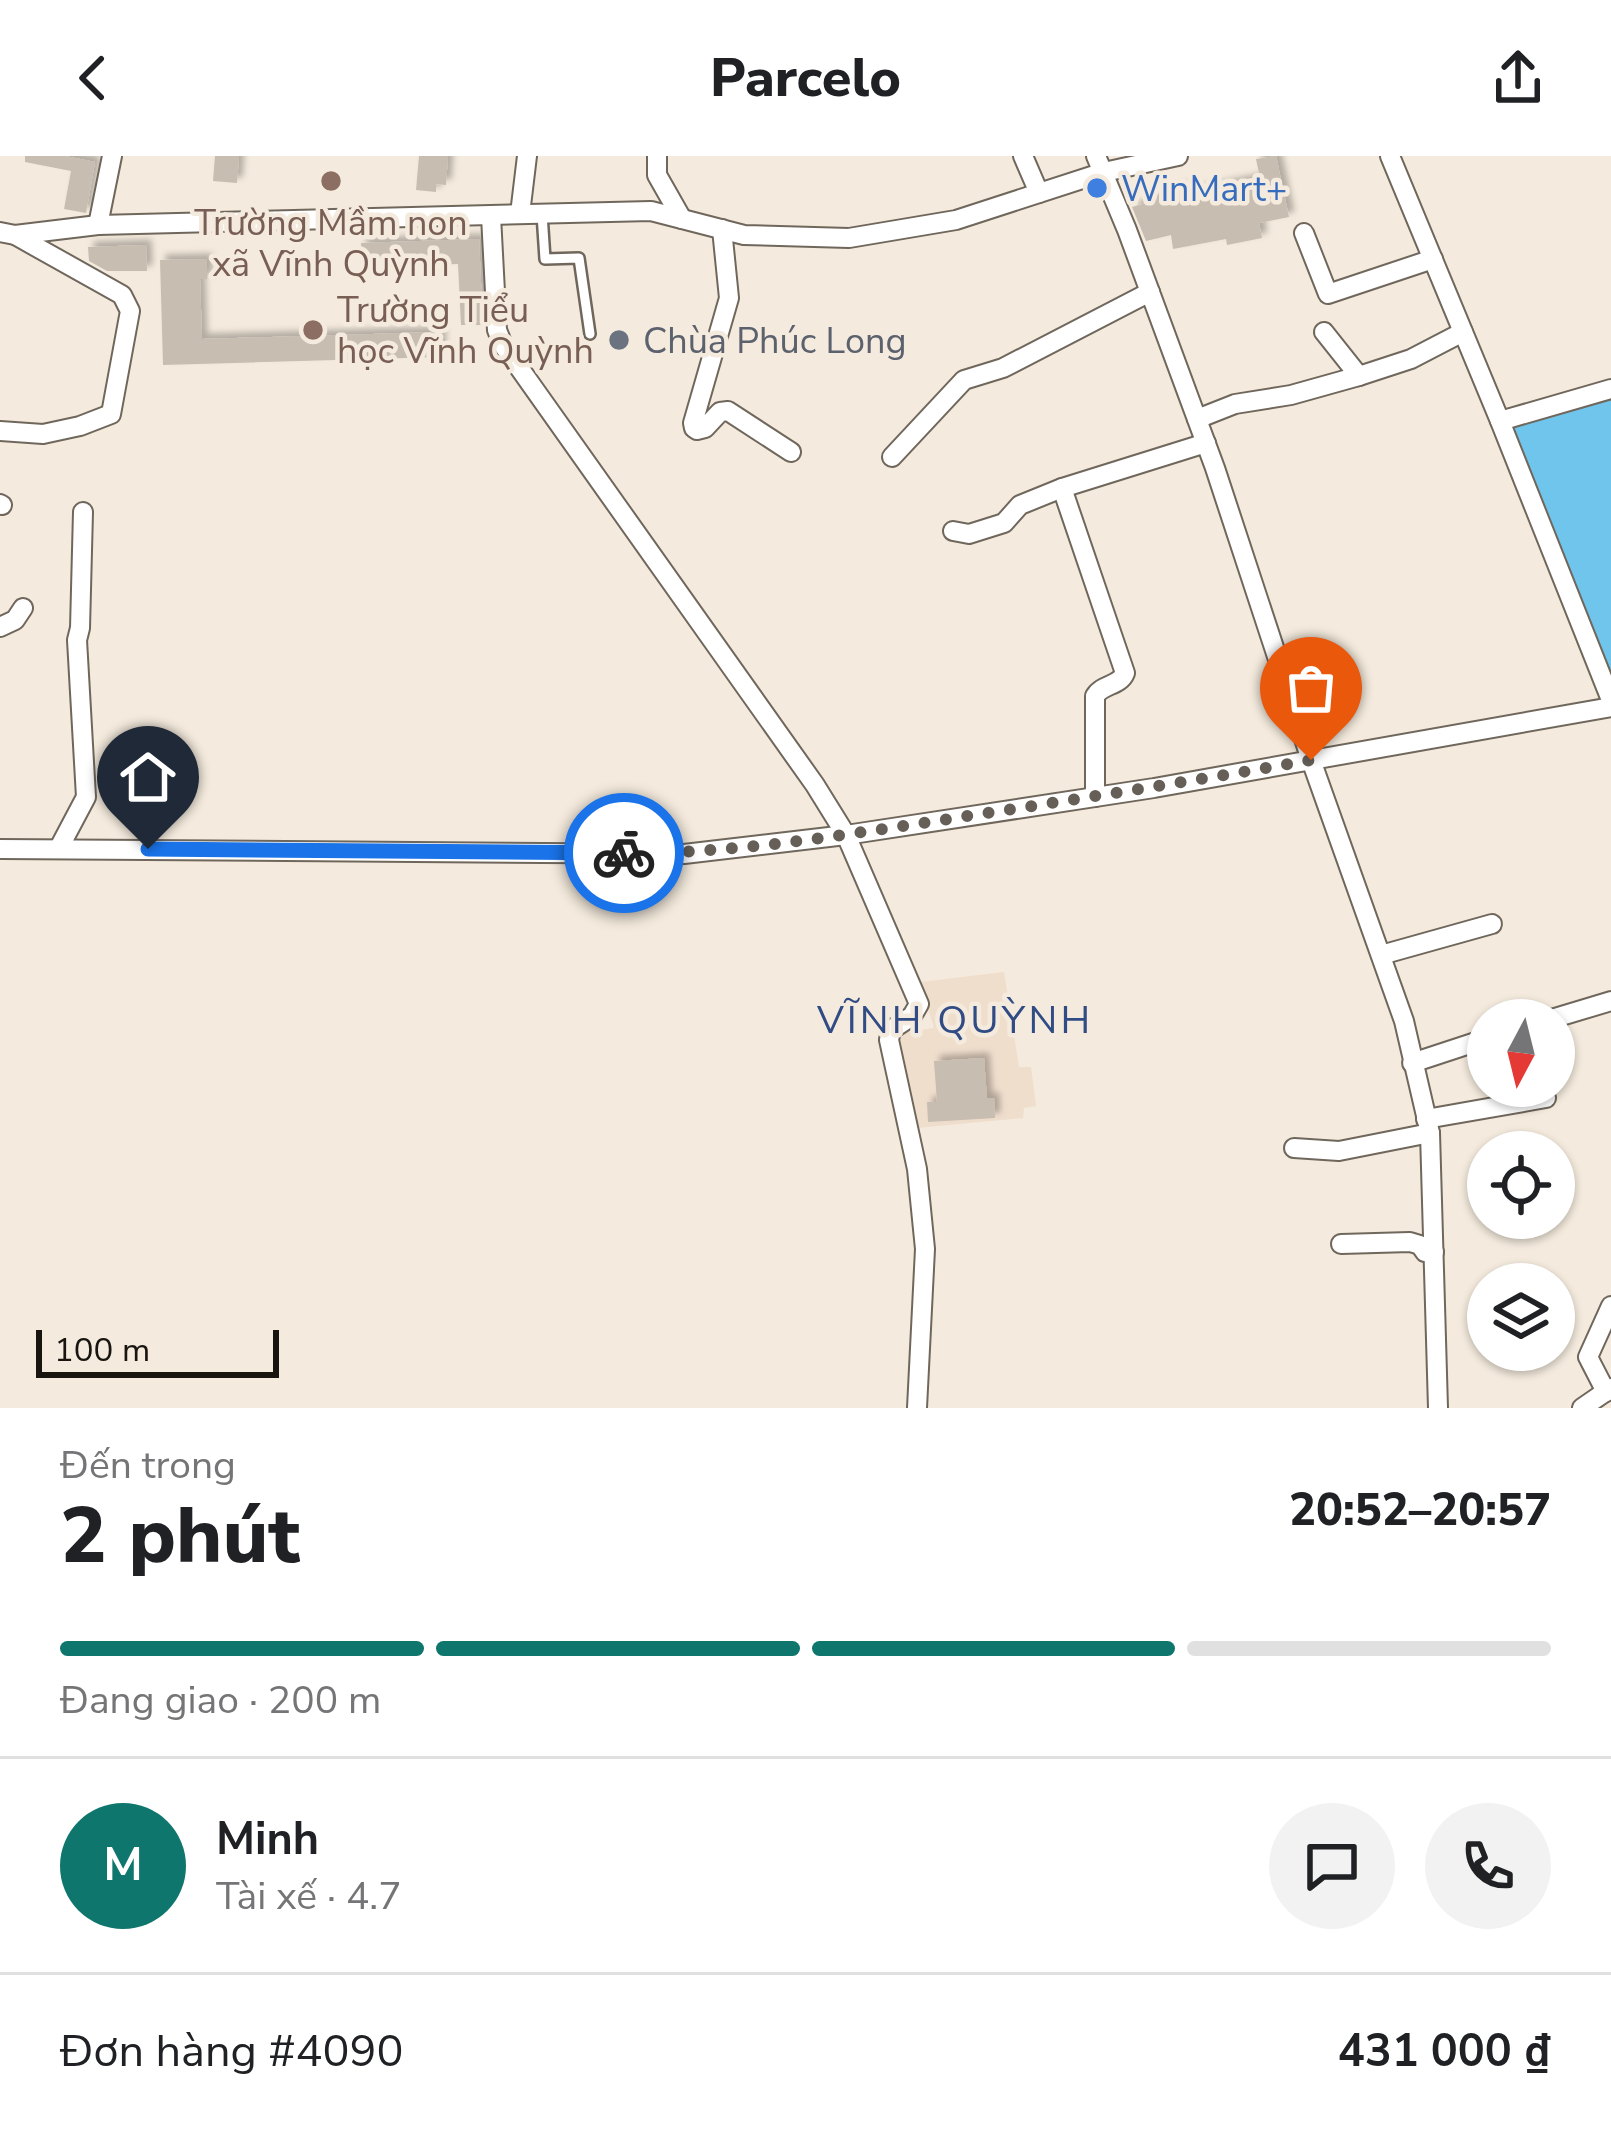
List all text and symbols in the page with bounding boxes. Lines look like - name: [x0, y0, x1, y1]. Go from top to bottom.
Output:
- text: Parcelo: [710, 41, 901, 115]
- icon: back: [60, 45, 126, 111]
- icon: share: [1485, 45, 1551, 111]
- place label: WinMart+: [1121, 165, 1287, 214]
- marker: Trường Mầm non xã Vĩnh Quỳnh: [318, 168, 344, 194]
- marker: WinMart+: [1084, 175, 1110, 201]
- place label: Trường Mầm non xã Vĩnh Quỳnh: [194, 199, 468, 289]
- place label: Trường Tiểu học Vĩnh Quỳnh: [337, 286, 594, 376]
- marker: Trường Tiểu học Vĩnh Quỳnh: [300, 317, 326, 343]
- place label: Chùa Phúc Long: [643, 317, 906, 366]
- marker: Chùa Phúc Long: [606, 327, 632, 353]
- pin: [1260, 637, 1362, 760]
- icon: bag: [1278, 655, 1344, 721]
- pin: [97, 726, 199, 849]
- icon: home: [115, 744, 181, 810]
- courier: [564, 793, 684, 913]
- icon: bike: [591, 820, 657, 886]
- district label: VĨNH QUỲNH: [816, 994, 1093, 1047]
- north arrow: [1467, 999, 1575, 1107]
- map controls: [1467, 999, 1575, 1371]
- button: locate: [1467, 1131, 1575, 1239]
- button: layers: [1467, 1263, 1575, 1371]
- scale bar: [36, 1324, 279, 1377]
- text: 100 m: [54, 1328, 150, 1373]
- text: Đến trong: [60, 1439, 236, 1492]
- text: 20:52–20:57: [1289, 1480, 1551, 1541]
- text: 2 phút: [60, 1483, 300, 1590]
- text: Đang giao · 200 m: [60, 1674, 381, 1727]
- button: chat: [1269, 1803, 1395, 1929]
- button: phone: [1425, 1803, 1551, 1929]
- text: Minh: [216, 1809, 319, 1870]
- text: M: [103, 1835, 143, 1896]
- text: Tài xế · 4.7: [216, 1870, 402, 1923]
- text: Đơn hàng #4090: [60, 2021, 403, 2082]
- text: 431 000 ₫: [1338, 2021, 1551, 2082]

